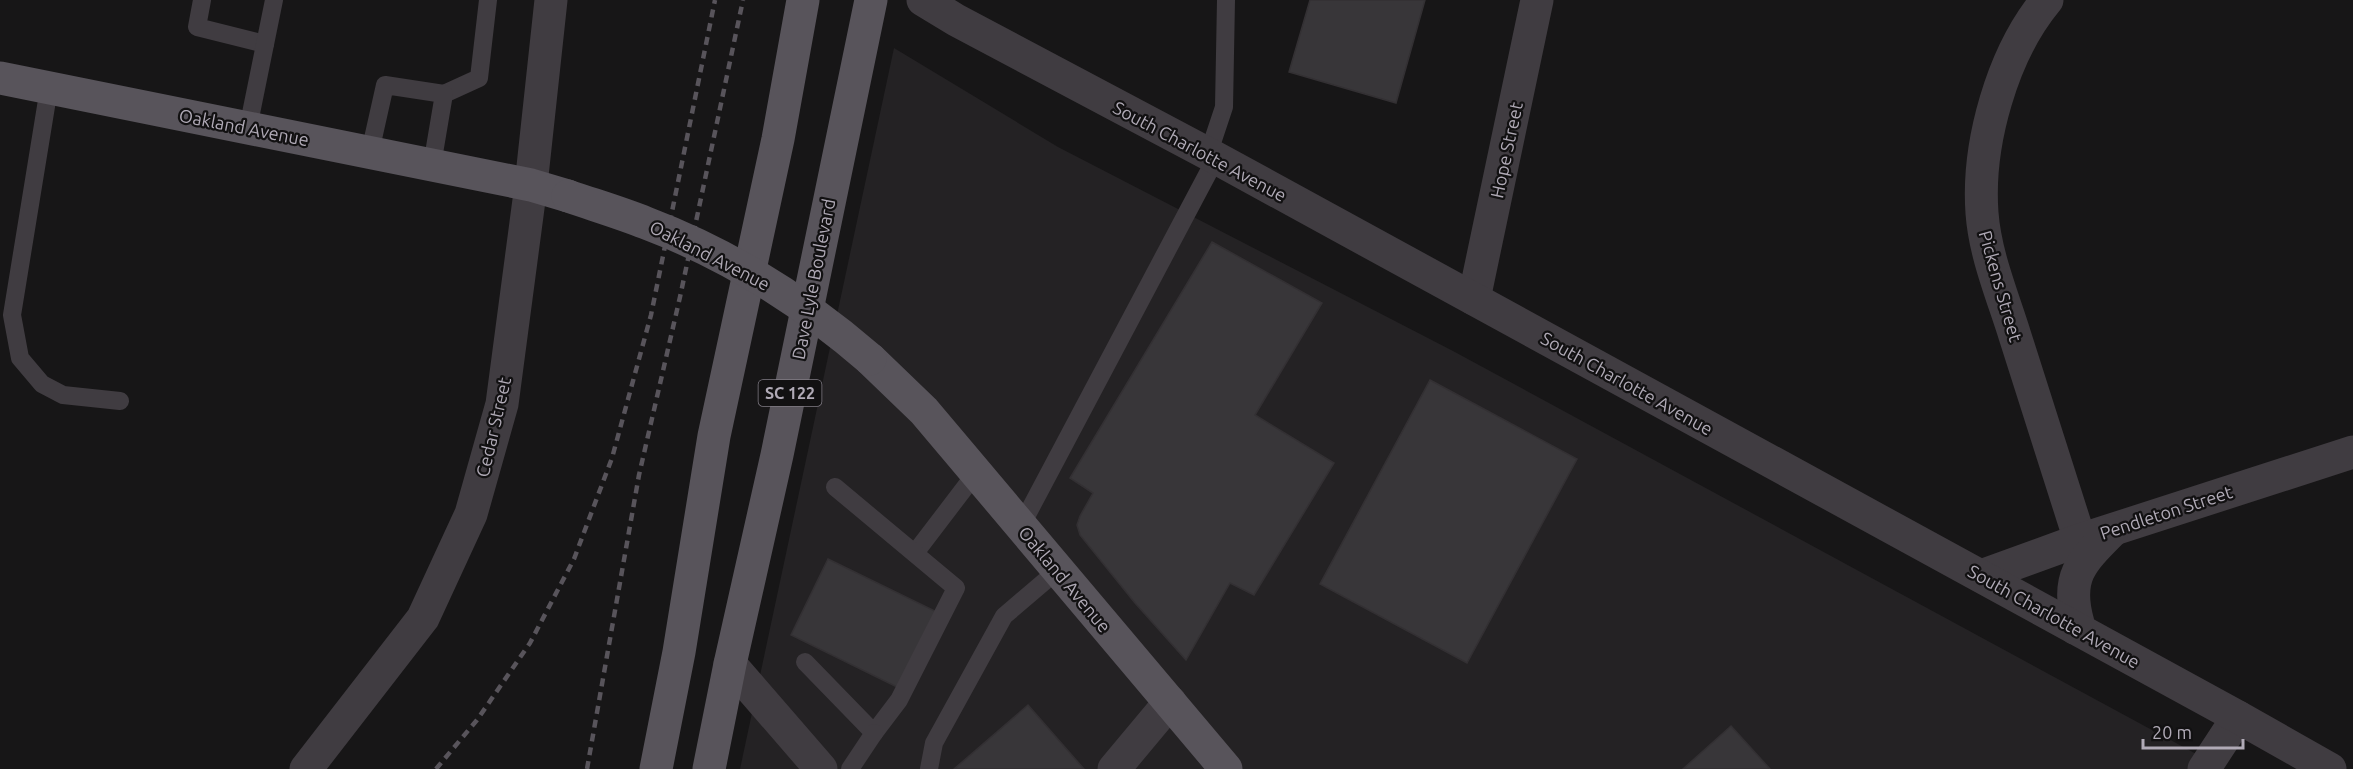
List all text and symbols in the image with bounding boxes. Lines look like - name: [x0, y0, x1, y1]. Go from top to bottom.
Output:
- street label: South Charlotte Avenue: [1110, 97, 1290, 205]
- street label: Hope Street: [1486, 100, 1526, 200]
- street label: Oakland Avenue: [177, 105, 311, 149]
- street label: Dave Lyle Boulevard: [788, 197, 838, 361]
- street label: Oakland Avenue: [647, 216, 773, 294]
- street label: Pickens Street: [1976, 228, 2026, 344]
- street label: South Charlotte Avenue: [1538, 327, 1716, 439]
- street label: Cedar Street: [472, 375, 514, 479]
- road number: SC 122: [758, 380, 822, 406]
- street label: Pendleton Street: [2097, 481, 2235, 543]
- street label: Oakland Avenue: [1015, 522, 1115, 636]
- street label: South Charlotte Avenue: [1965, 560, 2143, 672]
- scale bar: [2143, 712, 2244, 750]
- text: 20 m: [2152, 722, 2192, 742]

